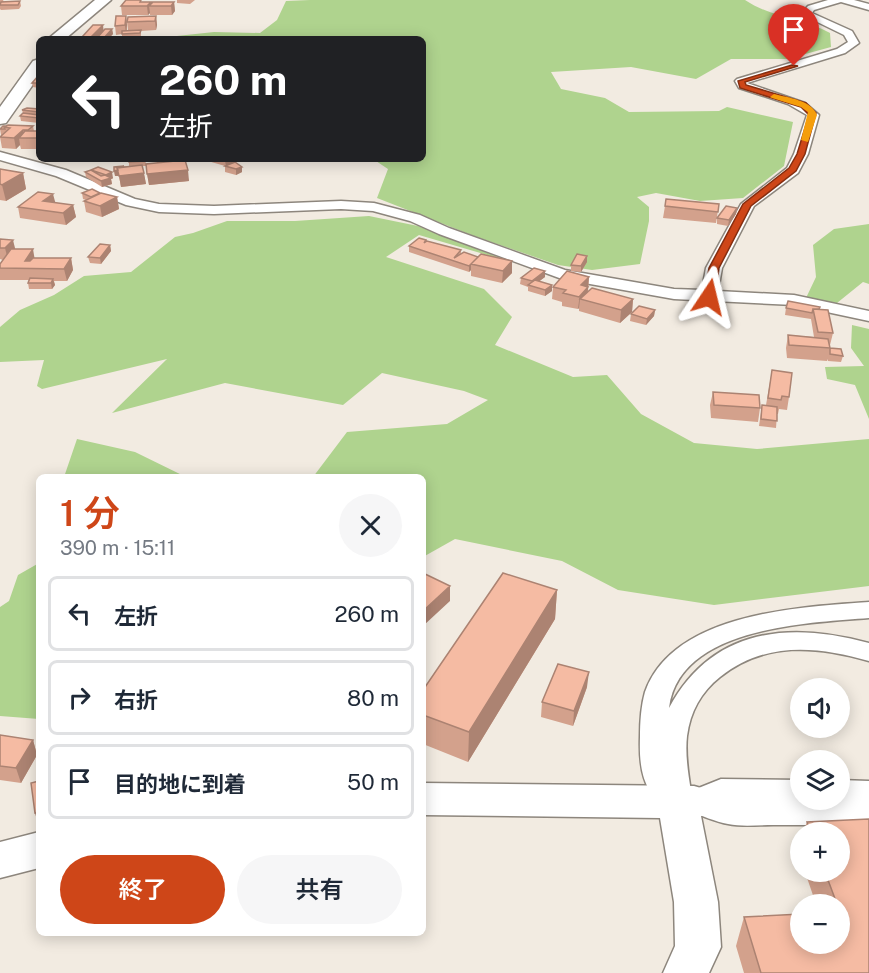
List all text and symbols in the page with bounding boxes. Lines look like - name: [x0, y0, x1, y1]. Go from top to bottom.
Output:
- pin: [768, 4, 819, 66]
- icon: arrive: [777, 13, 810, 46]
- text: 260 m: [159, 55, 287, 104]
- icon: left: [60, 60, 138, 138]
- text: 左折: [159, 110, 213, 142]
- position arrow: [677, 265, 741, 329]
- text: 1 分: [60, 492, 119, 534]
- button: close: [339, 494, 402, 557]
- text: 390 m · 15:11: [60, 536, 175, 560]
- icon: left: [63, 597, 96, 630]
- text: 260 m: [334, 601, 399, 627]
- text: 左折: [114, 603, 158, 629]
- map controls: [790, 678, 850, 954]
- button: sound: [790, 678, 850, 738]
- icon: right: [63, 681, 96, 714]
- text: 80 m: [347, 685, 399, 711]
- text: 右折: [114, 687, 158, 713]
- button: layers: [790, 750, 850, 810]
- icon: arrive: [63, 765, 96, 798]
- text: 50 m: [347, 769, 399, 795]
- text: 目的地に到着: [114, 771, 246, 797]
- button: +: [790, 822, 850, 882]
- button: 終了: [60, 855, 225, 924]
- button: 共有: [237, 855, 402, 924]
- button: −: [790, 894, 850, 954]

